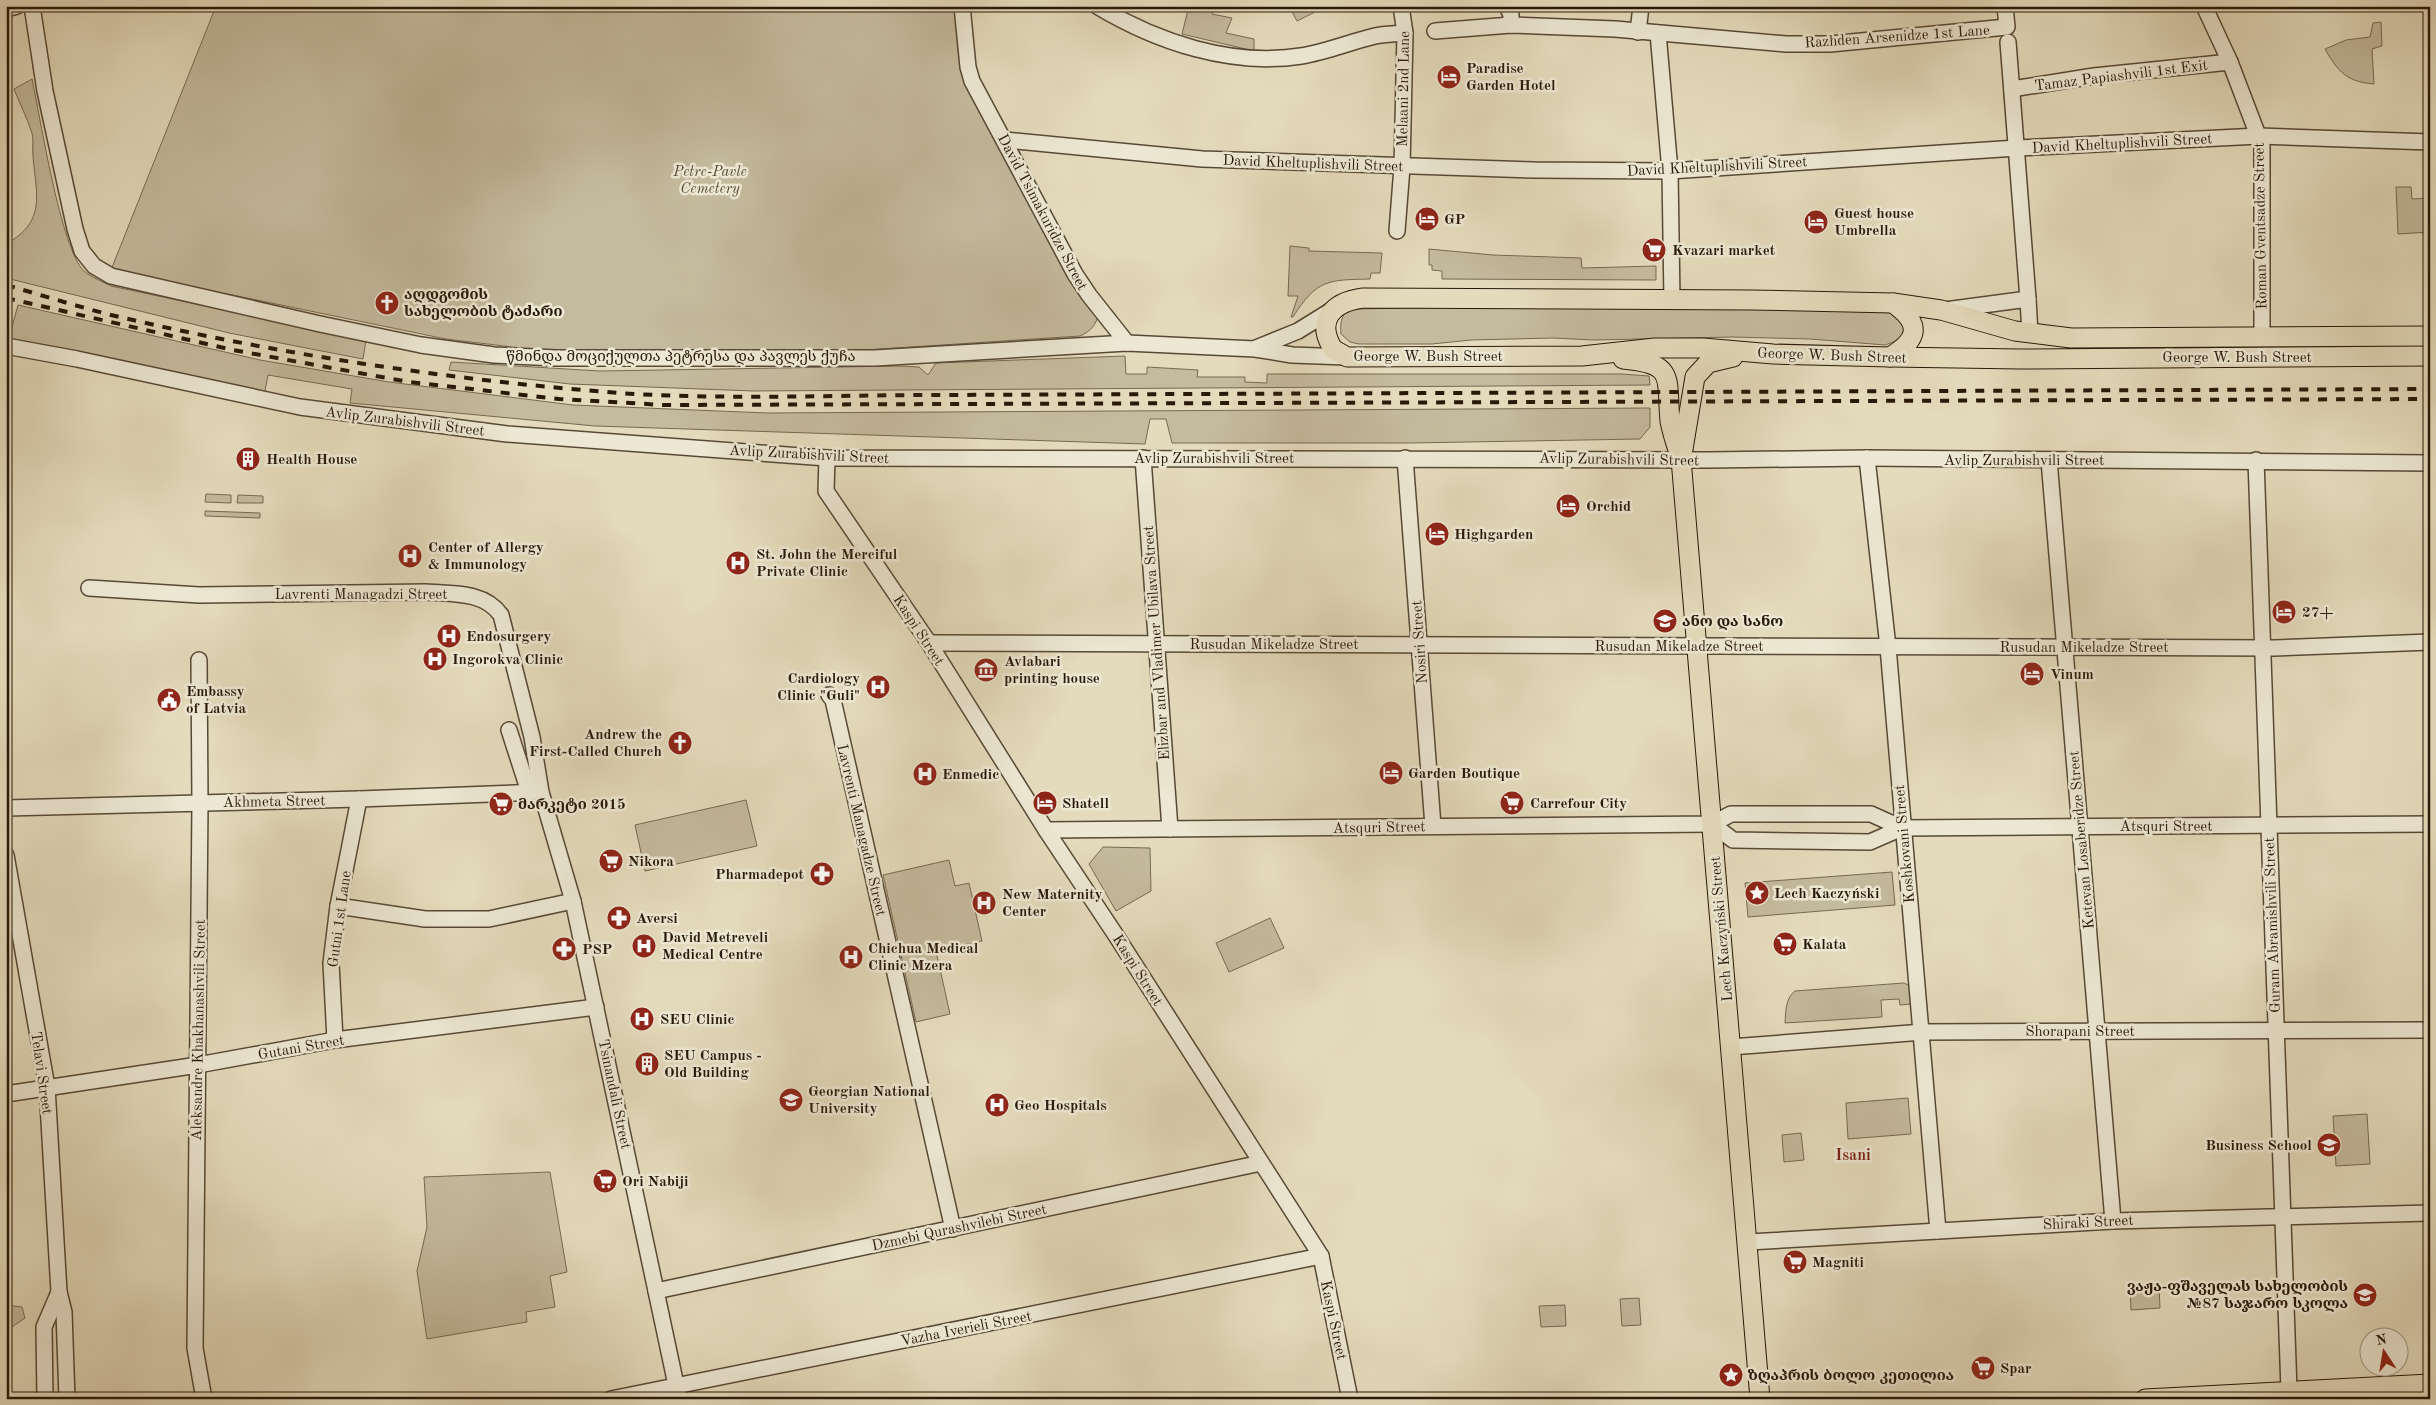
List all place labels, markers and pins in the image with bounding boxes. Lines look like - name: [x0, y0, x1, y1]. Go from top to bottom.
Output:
- place label: Paradise Garden Hotel: [1466, 62, 1556, 94]
- hotel icon: Paradise Garden Hotel: [1436, 64, 1462, 90]
- hotel icon: GP: [1414, 206, 1440, 232]
- place label: Guest house Umbrella: [1834, 207, 1914, 239]
- hotel icon: Guest house Umbrella: [1803, 209, 1829, 235]
- place label: GP: [1444, 213, 1465, 228]
- supermarket icon: Kvazari market: [1641, 237, 1667, 263]
- place label: Kvazari market: [1672, 244, 1776, 259]
- place label: აღდგომის სახელობის ტაძარი: [404, 288, 562, 320]
- church icon: აღდგომის სახელობის ტაძარი: [374, 290, 400, 316]
- building icon: Health House: [235, 446, 261, 472]
- place label: Health House: [266, 453, 357, 468]
- hotel icon: Orchid: [1555, 493, 1581, 519]
- place label: Orchid: [1586, 500, 1631, 515]
- hotel icon: Highgarden: [1424, 521, 1450, 547]
- place label: Highgarden: [1454, 528, 1533, 543]
- place label: Center of Allergy & Immunology: [428, 541, 544, 573]
- hospital icon: Center of Allergy & Immunology: [397, 543, 423, 569]
- place label: St. John the Merciful Private Clinic: [756, 548, 898, 580]
- hospital icon: St. John the Merciful Private Clinic: [725, 550, 751, 576]
- hotel icon: 27+: [2271, 599, 2297, 625]
- place label: 27+: [2302, 606, 2334, 621]
- school or university icon: ანო და სანო: [1652, 608, 1678, 634]
- place label: ანო და სანო: [1682, 614, 1783, 630]
- hospital icon: Endosurgery: [436, 623, 462, 649]
- place label: Endosurgery: [466, 630, 551, 645]
- hospital icon: Ingorokva Clinic: [422, 646, 448, 672]
- place label: Ingorokva Clinic: [452, 653, 563, 668]
- place label: Avlabari printing house: [1004, 655, 1100, 687]
- museum icon: Avlabari printing house: [973, 657, 999, 683]
- hotel icon: Vinum: [2019, 661, 2045, 687]
- place label: Vinum: [2050, 668, 2094, 683]
- place label: Cardiology Clinic "Guli": [777, 672, 860, 704]
- hospital icon: Cardiology Clinic "Guli": [865, 674, 891, 700]
- place label: Embassy of Latvia: [186, 685, 247, 717]
- public building icon: Embassy of Latvia: [156, 687, 182, 713]
- place label: Andrew the First-Called Church: [529, 728, 662, 760]
- church icon: Andrew the First-Called Church: [667, 730, 693, 756]
- hotel icon: Garden Boutique: [1378, 760, 1404, 786]
- hospital icon: Enmedic: [912, 761, 938, 787]
- place label: Garden Boutique: [1408, 767, 1520, 782]
- place label: Enmedic: [942, 768, 999, 783]
- hotel icon: Shatell: [1032, 790, 1058, 816]
- supermarket icon: Carrefour City: [1499, 790, 1525, 816]
- supermarket icon: მარკეტი 2015: [488, 791, 514, 817]
- place label: Shatell: [1062, 797, 1109, 812]
- place label: Carrefour City: [1530, 797, 1627, 812]
- place label: მარკეტი 2015: [518, 798, 626, 813]
- supermarket icon: Nikora: [598, 848, 624, 874]
- place label: Nikora: [628, 855, 674, 870]
- pharmacy icon: Pharmadepot: [809, 861, 835, 887]
- place label: Pharmadepot: [715, 868, 805, 883]
- place icon: Lech Kaczyński: [1744, 880, 1770, 906]
- place label: Lech Kaczyński: [1774, 887, 1879, 902]
- place label: New Maternity Center: [1002, 888, 1103, 920]
- hospital icon: New Maternity Center: [971, 890, 997, 916]
- pharmacy icon: Aversi: [606, 905, 632, 931]
- place label: Aversi: [636, 912, 678, 927]
- place label: David Metreveli Medical Centre: [662, 931, 768, 963]
- supermarket icon: Kalata: [1772, 931, 1798, 957]
- hospital icon: David Metreveli Medical Centre: [631, 933, 657, 959]
- pharmacy icon: PSP: [551, 936, 577, 962]
- place label: Kalata: [1802, 938, 1847, 953]
- place label: Chichua Medical Clinic Mzera: [868, 942, 979, 974]
- place label: PSP: [582, 943, 612, 958]
- hospital icon: Chichua Medical Clinic Mzera: [838, 944, 864, 970]
- hospital icon: SEU Clinic: [629, 1006, 655, 1032]
- place label: SEU Clinic: [660, 1013, 735, 1028]
- place label: SEU Campus - Old Building: [664, 1049, 762, 1081]
- building icon: SEU Campus - Old Building: [634, 1051, 660, 1077]
- place label: Georgian National University: [808, 1085, 930, 1117]
- school or university icon: Georgian National University: [778, 1087, 804, 1113]
- hospital icon: Geo Hospitals: [984, 1092, 1010, 1118]
- place label: Geo Hospitals: [1014, 1099, 1107, 1114]
- school or university icon: Business School: [2316, 1132, 2342, 1158]
- place label: Business School: [2205, 1139, 2312, 1154]
- supermarket icon: Ori Nabiji: [592, 1168, 618, 1194]
- place label: Ori Nabiji: [622, 1175, 689, 1190]
- supermarket icon: Magniti: [1782, 1249, 1808, 1275]
- place label: Magniti: [1812, 1256, 1864, 1271]
- place label: ვაჟა-ფშაველას სახელობის №87 საჯარო სკოლა: [2127, 1280, 2348, 1312]
- school or university icon: ვაჟა-ფშაველას სახელობის №87 საჯარო სკოლა: [2352, 1282, 2378, 1308]
- supermarket icon: Spar: [1970, 1355, 1996, 1381]
- place icon: ზღაპრის ბოლო კეთილია: [1718, 1362, 1744, 1388]
- place label: Spar: [2000, 1362, 2032, 1377]
- place label: ზღაპრის ბოლო კეთილია: [1747, 1369, 1954, 1384]

